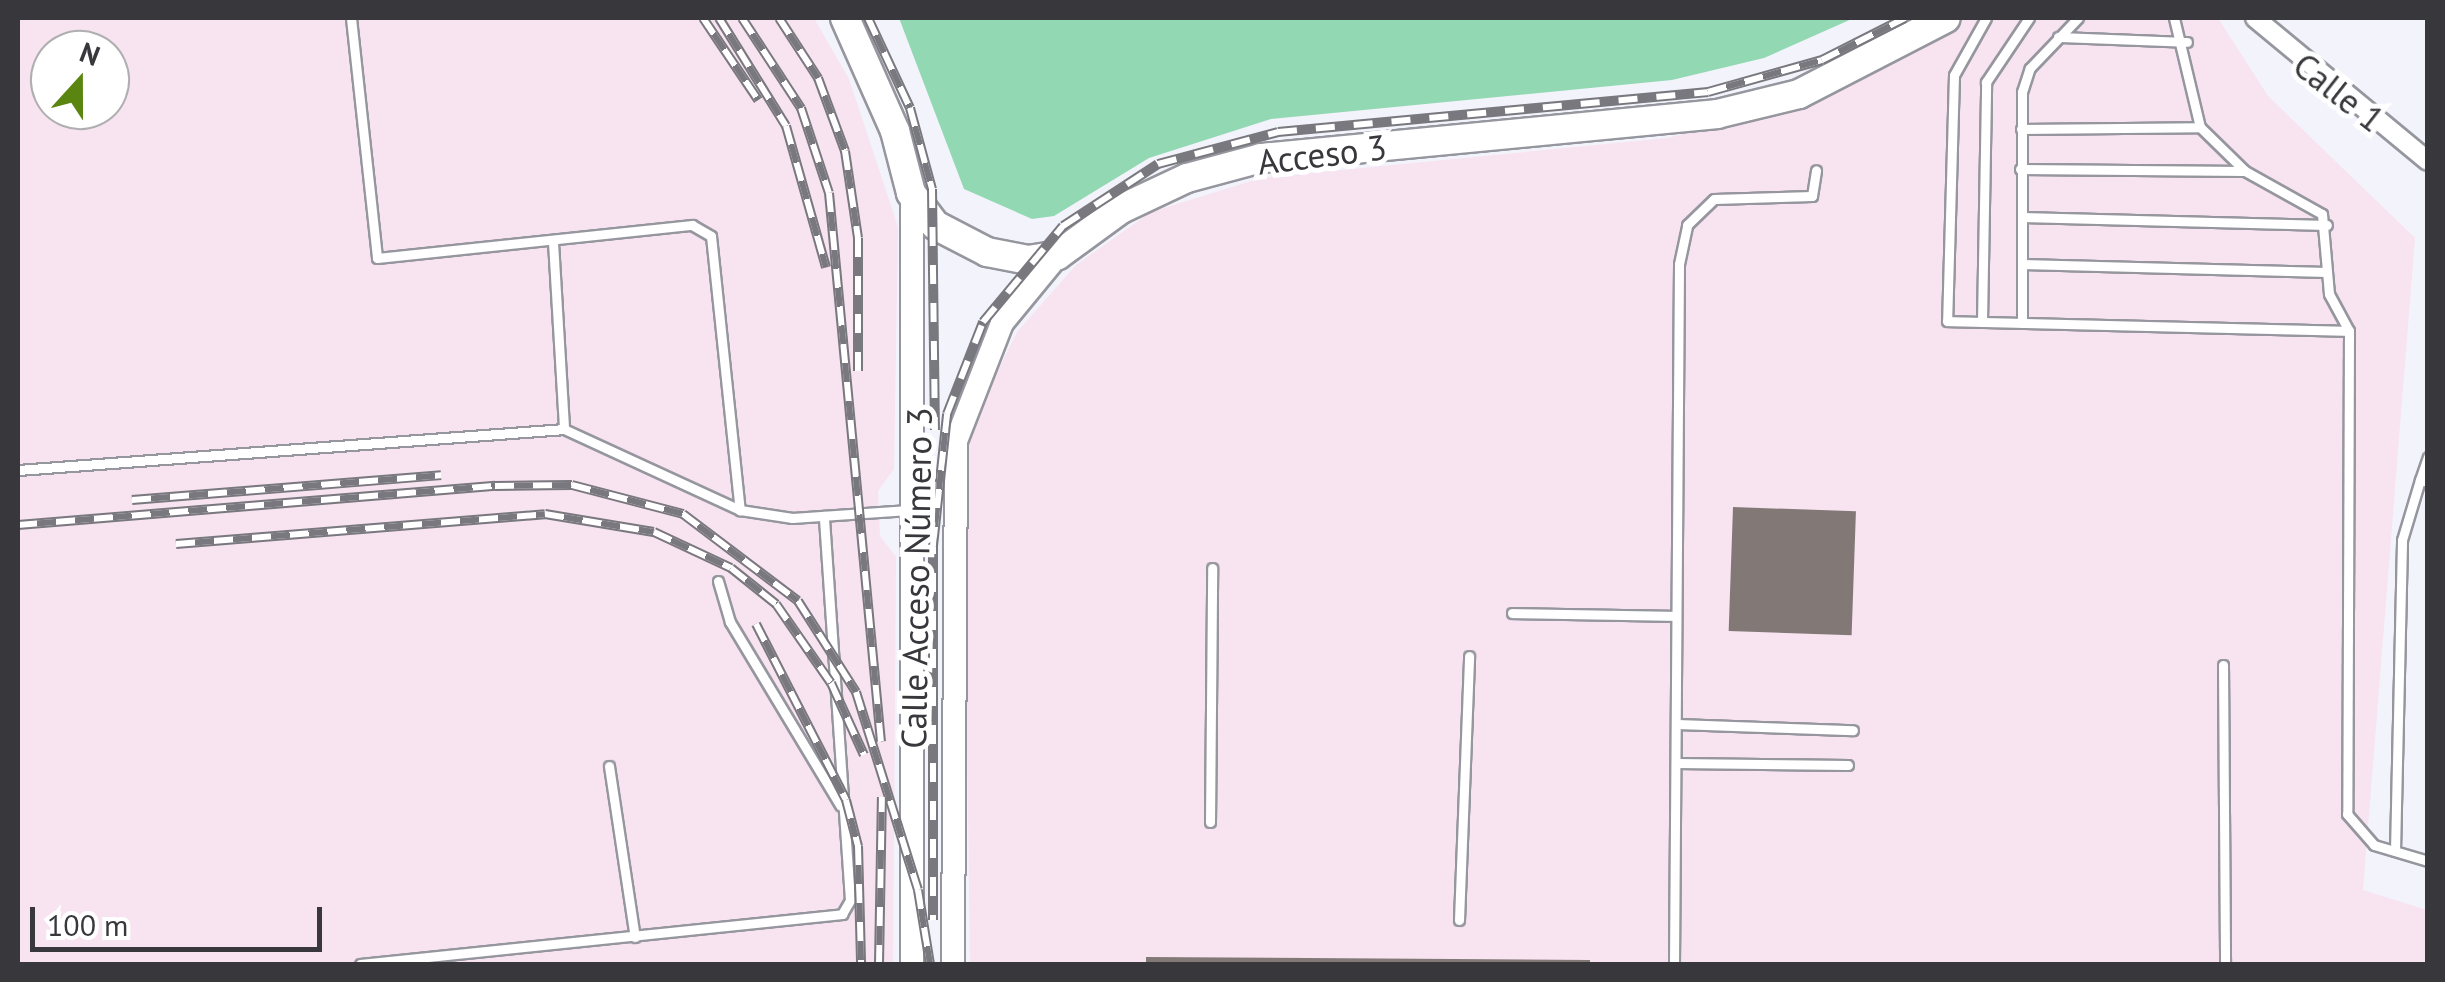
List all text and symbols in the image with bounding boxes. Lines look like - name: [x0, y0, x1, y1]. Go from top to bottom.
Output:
- north arrow: [30, 30, 130, 130]
- text: N: [75, 33, 105, 74]
- street label: Calle 1: [2285, 44, 2393, 140]
- street label: Acceso 3: [1255, 125, 1389, 183]
- street label: Calle Acceso Número 3: [892, 406, 940, 750]
- scale bar: [35, 887, 328, 949]
- text: 100 m: [47, 905, 128, 944]

